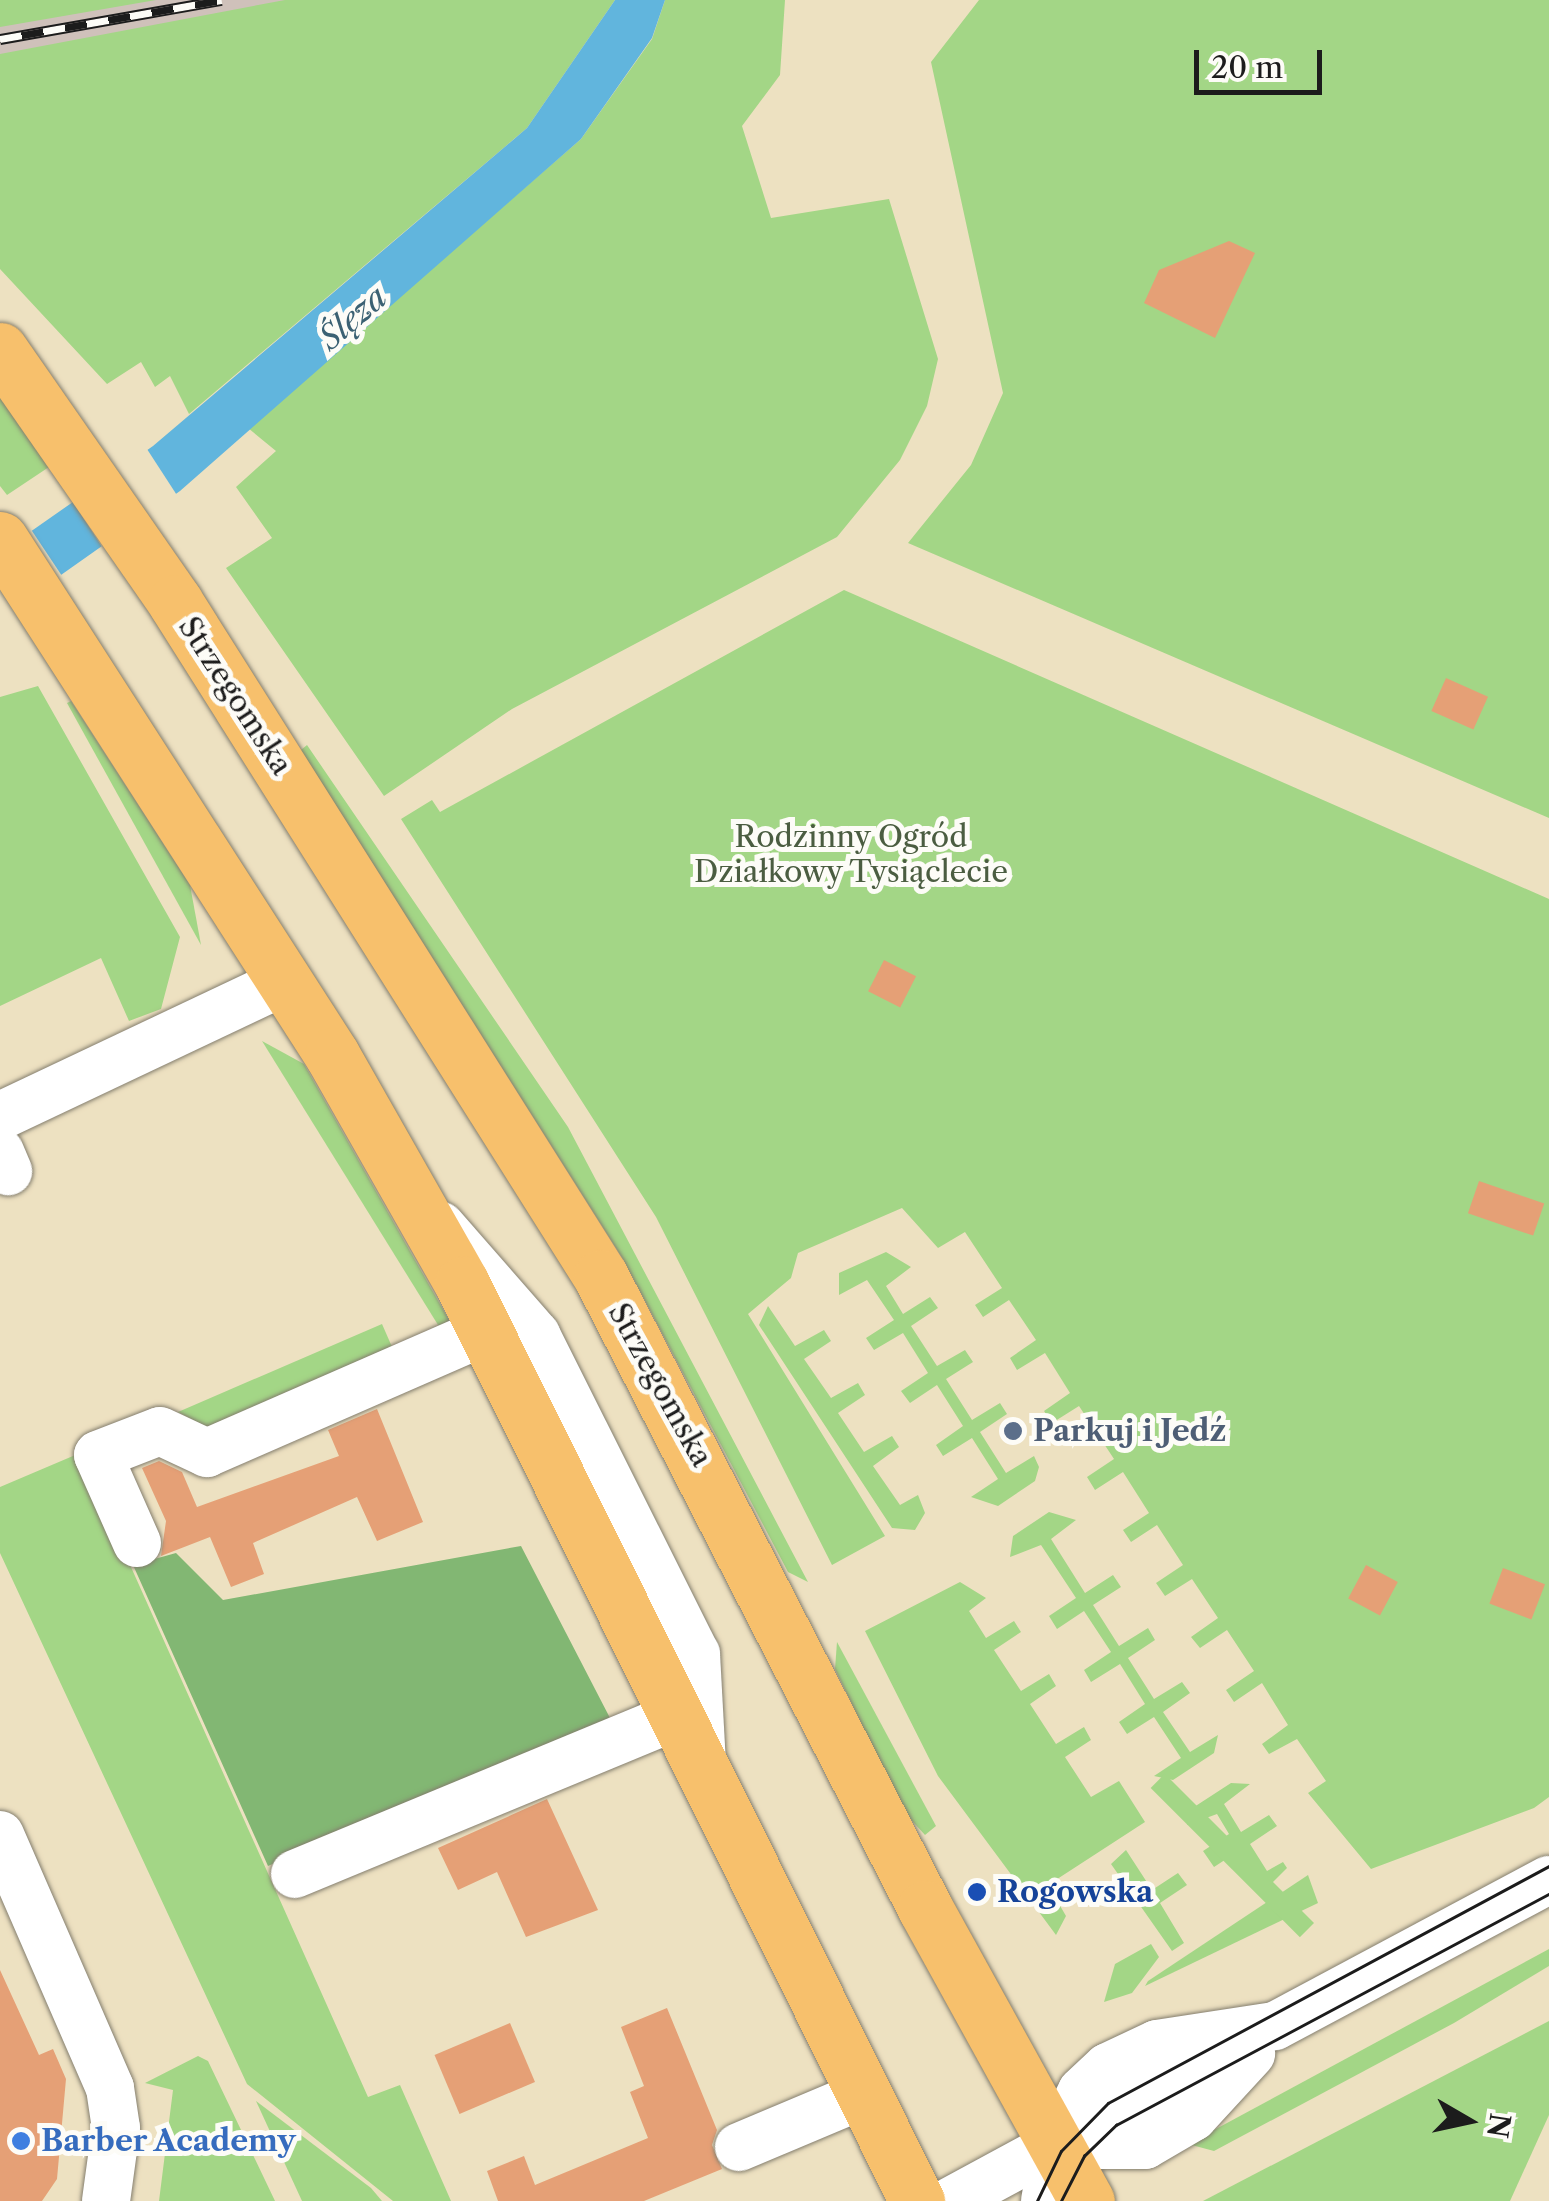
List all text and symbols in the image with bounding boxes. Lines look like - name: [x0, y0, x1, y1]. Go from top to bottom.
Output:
- scale bar: [1199, 30, 1326, 92]
- text: 20 m: [1211, 49, 1283, 86]
- water label: Ślęza: [311, 278, 395, 358]
- street label: Strzegomska: [171, 610, 299, 782]
- park label: Rodzinny Ogród Działkowy Tysiąclecie: [693, 819, 1009, 890]
- street label: Strzegomska: [600, 1297, 720, 1473]
- place label: Parkuj i Jedź: [1033, 1413, 1226, 1449]
- marker: Parkuj i Jedź: [1002, 1420, 1024, 1442]
- place label: Rogowska: [997, 1874, 1153, 1910]
- marker: Rogowska: [966, 1881, 988, 1903]
- north arrow: [1419, 2071, 1519, 2171]
- text: N: [1480, 2111, 1517, 2140]
- place label: Barber Academy: [41, 2123, 297, 2159]
- marker: Barber Academy: [10, 2130, 32, 2152]

